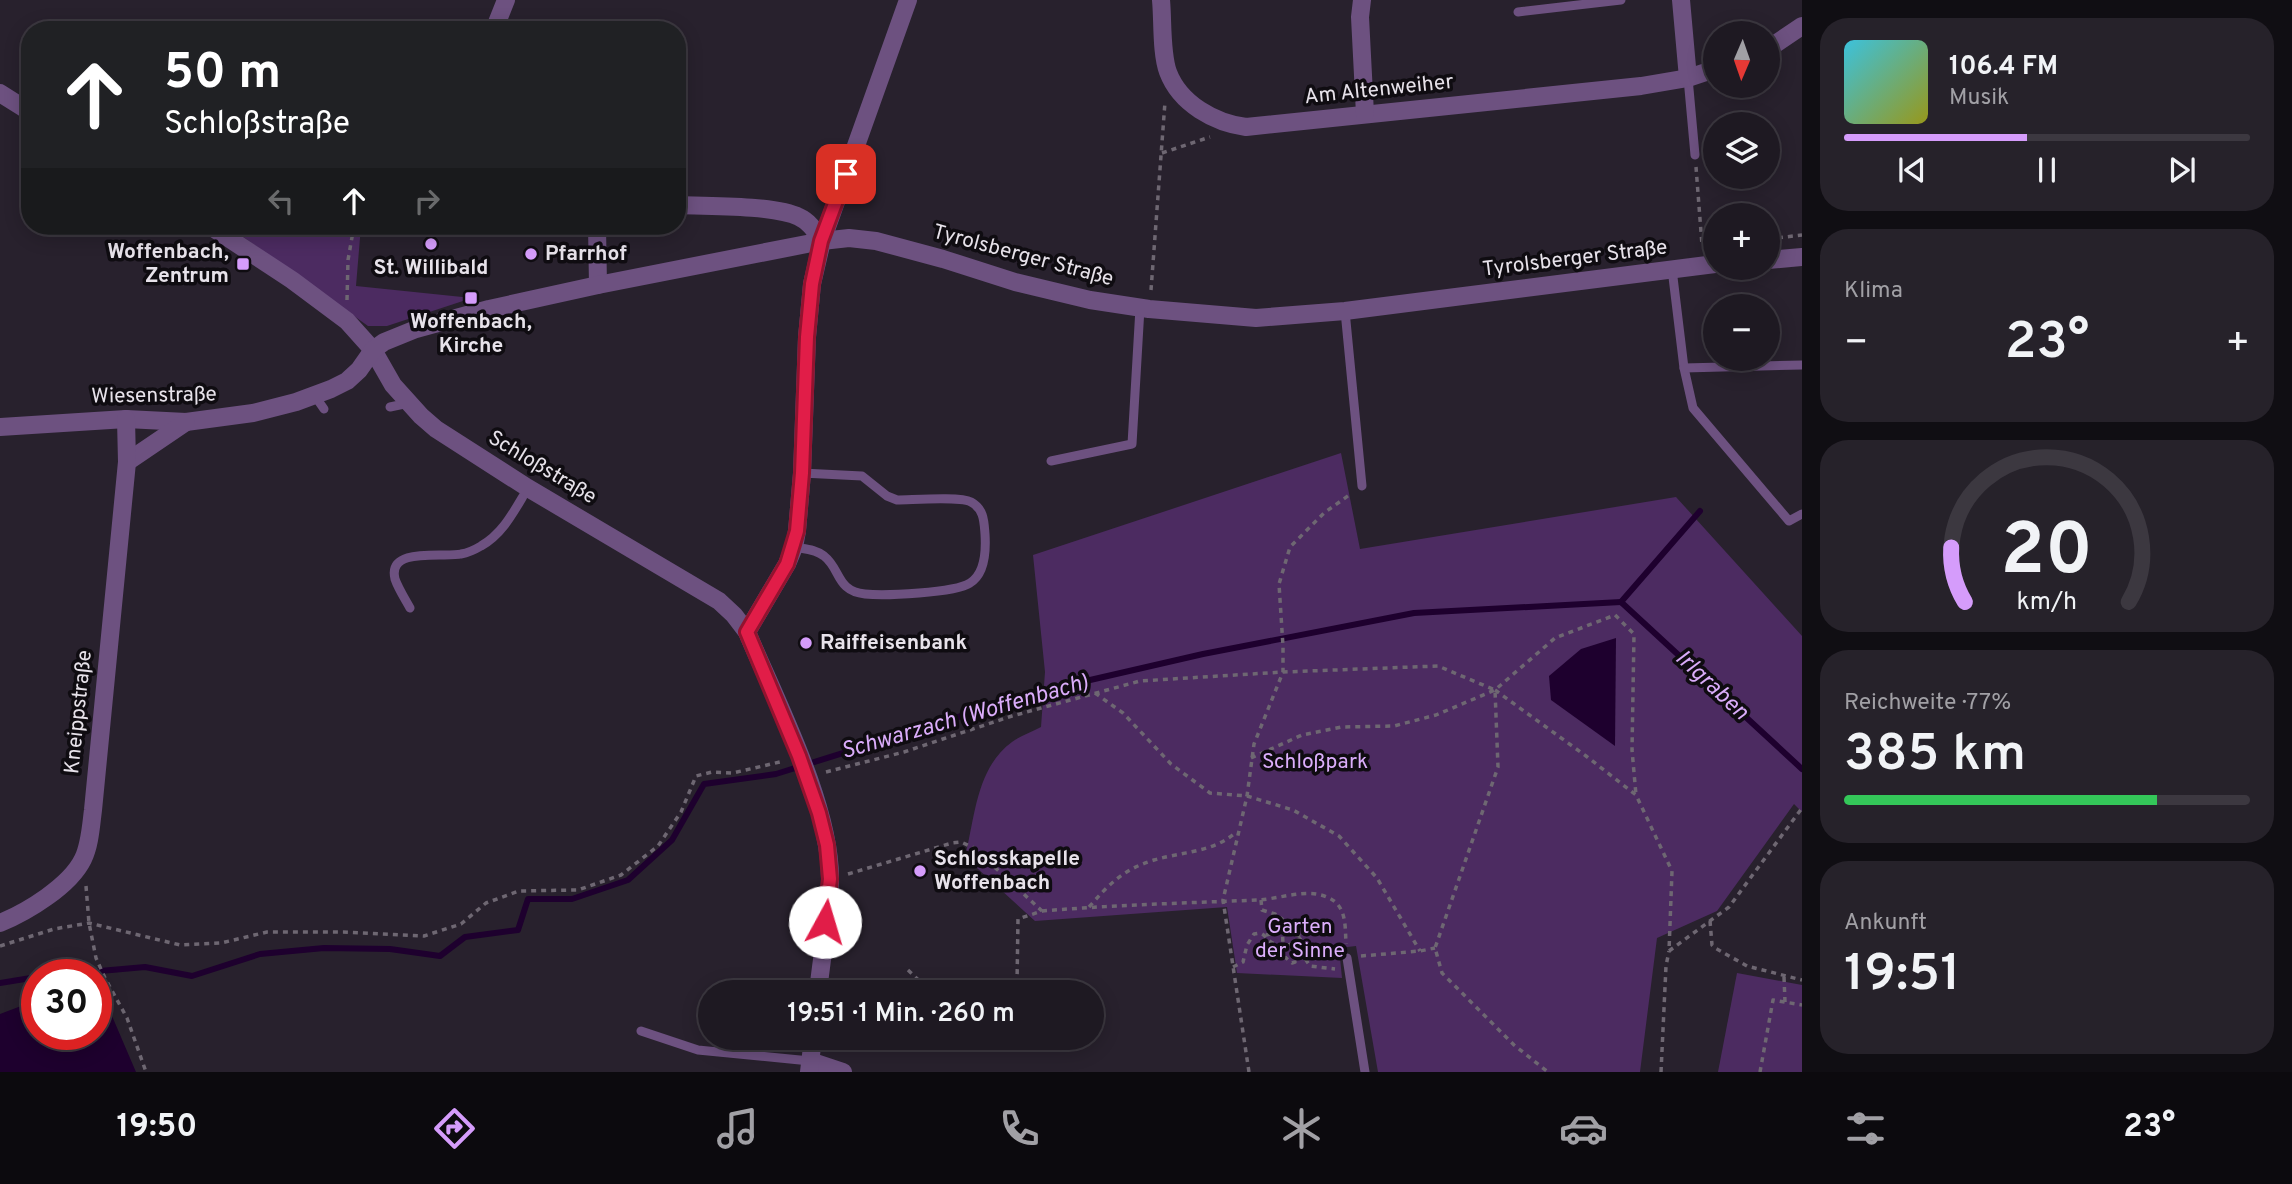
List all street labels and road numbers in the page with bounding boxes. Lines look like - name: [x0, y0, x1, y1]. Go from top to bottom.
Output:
- street label: Am Altenweiher: [1303, 69, 1455, 111]
- street label: Tyrolsberger Straße: [930, 219, 1116, 293]
- street label: Tyrolsberger Straße: [1481, 234, 1669, 284]
- street label: Wiesenstraße: [91, 381, 217, 411]
- street label: Schloßstraße: [483, 425, 601, 511]
- street label: Kneippstraße: [59, 649, 99, 775]

